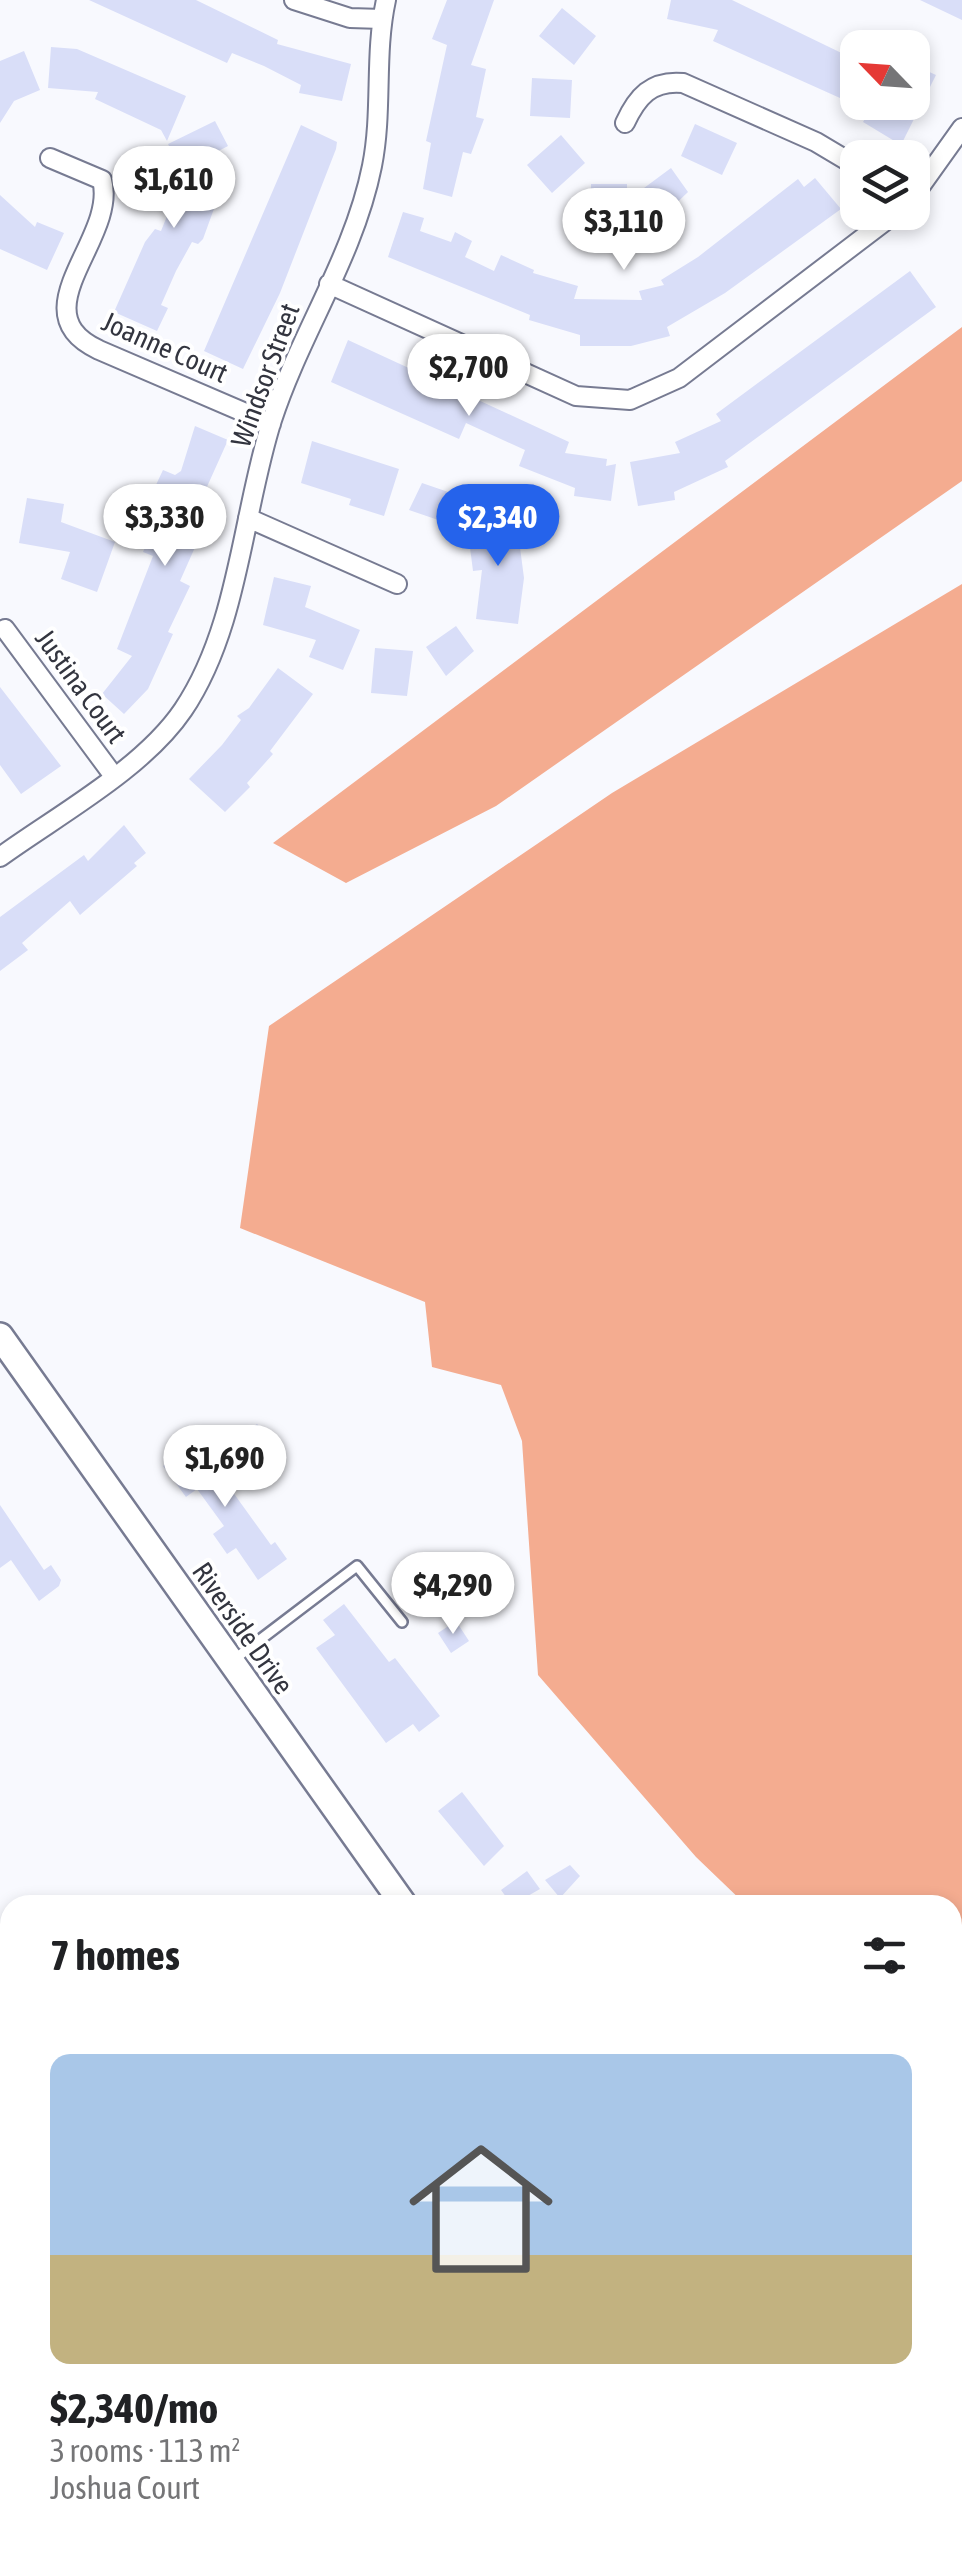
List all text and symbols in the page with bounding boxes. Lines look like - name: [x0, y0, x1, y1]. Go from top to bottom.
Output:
- north arrow: [840, 30, 930, 120]
- map controls: [840, 30, 930, 230]
- button: layers: [840, 140, 930, 230]
- pin: $1,610: [93, 146, 255, 231]
- text: $1,610: [134, 160, 214, 197]
- pin: $3,110: [543, 188, 705, 273]
- text: $3,110: [584, 202, 664, 239]
- street label: Windsor Street: [224, 299, 306, 451]
- street label: Joanne Court: [97, 305, 233, 389]
- pin: $2,700: [388, 334, 550, 419]
- text: $2,700: [429, 348, 509, 385]
- pin: $3,330: [84, 484, 246, 569]
- pin: $2,340: [417, 484, 579, 569]
- text: $3,330: [125, 498, 205, 535]
- text: $2,340: [458, 498, 538, 535]
- street label: Justina Court: [29, 623, 133, 749]
- pin: $1,690: [144, 1425, 306, 1510]
- text: $1,690: [185, 1439, 265, 1476]
- pin: $4,290: [372, 1552, 534, 1637]
- street label: Riverside Drive: [186, 1556, 300, 1700]
- text: $4,290: [413, 1566, 493, 1603]
- icon: filters: [857, 1928, 912, 1983]
- text: 7 homes: [50, 1931, 180, 1979]
- icon: home: [391, 2119, 571, 2299]
- text: $2,340/mo: [50, 2384, 218, 2432]
- text: 3 rooms · 113 m²: [50, 2432, 240, 2469]
- text: Joshua Court: [50, 2469, 200, 2506]

